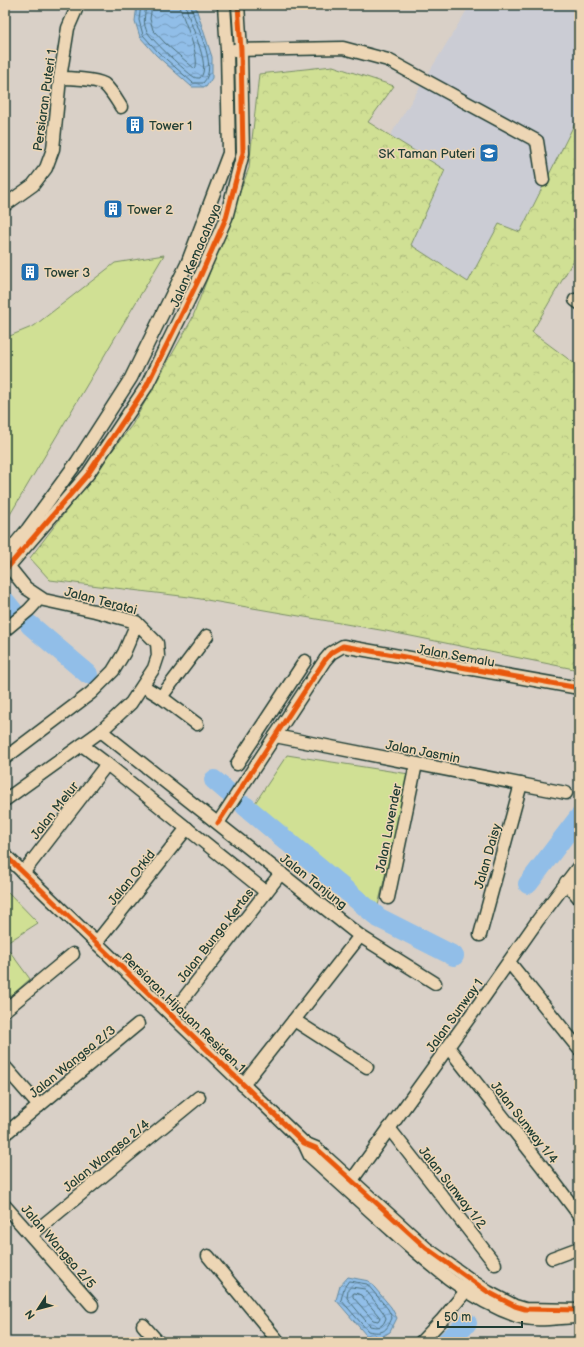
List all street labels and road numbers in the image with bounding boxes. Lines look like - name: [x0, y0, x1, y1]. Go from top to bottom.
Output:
- street label: Persiaran Puteri 1: [30, 48, 60, 152]
- street label: Jalan Kemacahaya: [167, 201, 225, 309]
- street label: Jalan Teratai: [63, 584, 139, 618]
- street label: Jalan Semalu: [416, 641, 496, 671]
- street label: Jalan Jasmin: [384, 737, 461, 767]
- street label: Jalan Melur: [27, 778, 82, 843]
- street label: Jalan Lavender: [373, 782, 406, 874]
- street label: Jalan Daisy: [471, 822, 505, 891]
- street label: Jalan Orkid: [105, 847, 159, 908]
- street label: Jalan Tanjung: [277, 851, 350, 913]
- street label: Jalan Bunga Kertas: [174, 885, 258, 986]
- street label: Persiaran Hijauan Residen 1: [118, 950, 248, 1076]
- street label: Jalan Sunway 1: [423, 976, 487, 1055]
- street label: Jalan Wangsa 2/3: [26, 1022, 119, 1102]
- street label: Jalan Sunway 1/4: [487, 1078, 561, 1167]
- street label: Jalan Wangsa 2/4: [60, 1116, 153, 1195]
- street label: Jalan Sunway 1/2: [415, 1143, 490, 1232]
- street label: Jalan Wangsa 2/5: [17, 1201, 99, 1292]

